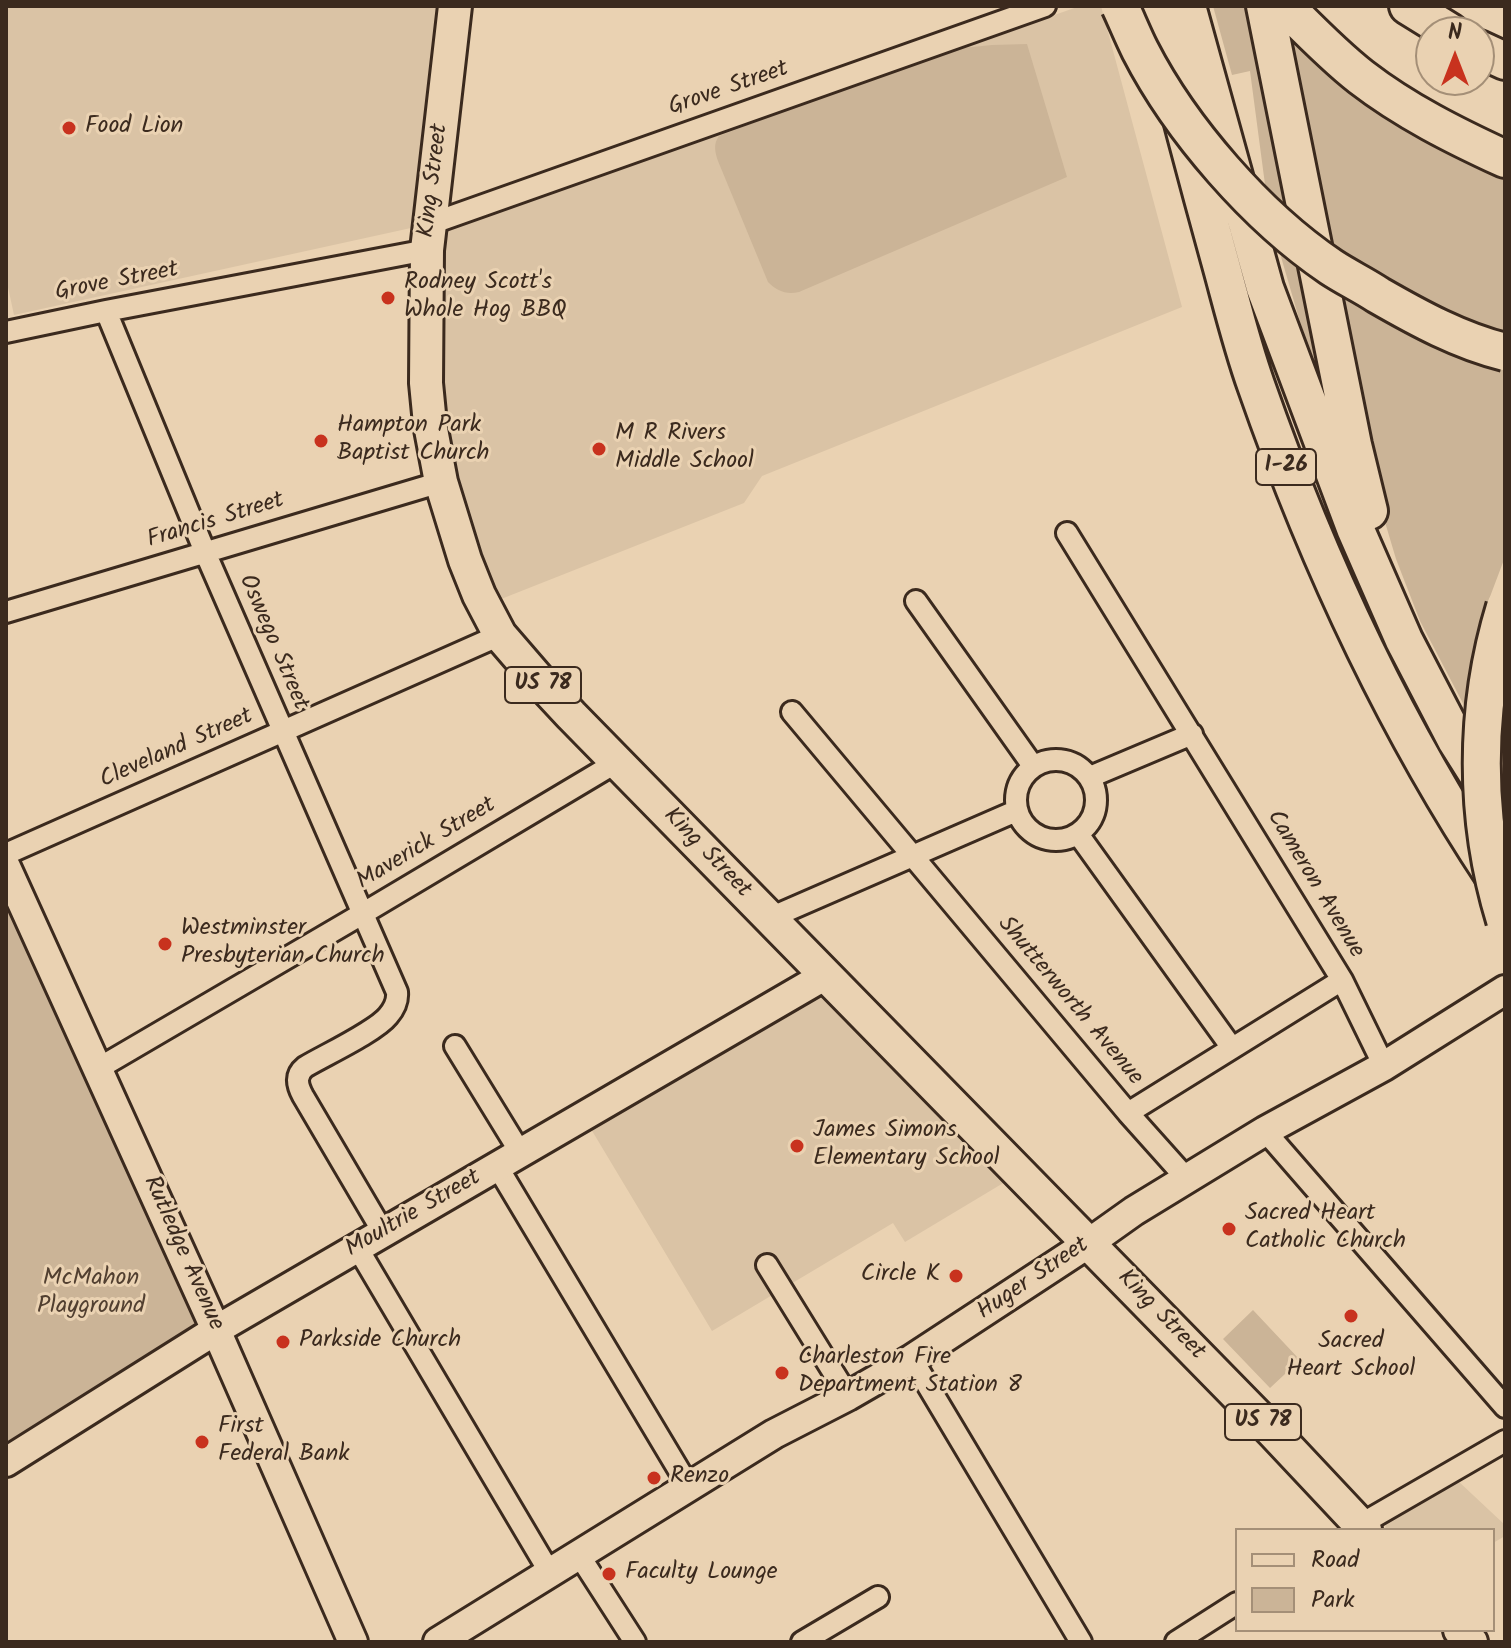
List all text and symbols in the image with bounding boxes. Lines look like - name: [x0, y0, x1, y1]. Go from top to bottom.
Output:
- north arrow: [1415, 16, 1495, 96]
- text: N: [1448, 16, 1462, 51]
- street label: Grove Street: [665, 56, 793, 124]
- place label: Food Lion: [85, 114, 183, 142]
- marker: Food Lion: [60, 119, 78, 137]
- street label: King Street: [414, 122, 456, 240]
- street label: Grove Street: [53, 257, 181, 309]
- place label: Rodney Scott's Whole Hog BBQ: [404, 270, 567, 326]
- marker: Rodney Scott's Whole Hog BBQ: [379, 289, 397, 307]
- place label: Hampton Park Baptist Church: [337, 413, 489, 469]
- place label: M R Rivers Middle School: [615, 421, 754, 477]
- marker: Hampton Park Baptist Church: [312, 432, 330, 450]
- marker: M R Rivers Middle School: [590, 440, 608, 458]
- road number: I-26: [1256, 449, 1316, 485]
- street label: Francis Street: [144, 488, 288, 556]
- street label: Oswego Street: [230, 571, 314, 715]
- road number: US 78: [505, 667, 581, 703]
- street label: Cleveland Street: [96, 703, 258, 797]
- street label: Maverick Street: [352, 792, 502, 898]
- street label: King Street: [656, 803, 756, 905]
- street label: Cameron Avenue: [1259, 806, 1369, 964]
- street label: Shutterworth Avenue: [990, 912, 1148, 1092]
- place label: Westminster Presbyterian Church: [181, 916, 385, 972]
- marker: Westminster Presbyterian Church: [156, 935, 174, 953]
- place label: James Simons Elementary School: [813, 1118, 1000, 1174]
- marker: James Simons Elementary School: [788, 1137, 806, 1155]
- street label: Moultrie Street: [341, 1165, 487, 1265]
- street label: Rutledge Avenue: [135, 1172, 229, 1336]
- place label: Sacred Heart Catholic Church: [1245, 1201, 1406, 1257]
- marker: Sacred Heart Catholic Church: [1220, 1220, 1238, 1238]
- street label: Huger Street: [973, 1232, 1095, 1328]
- place label: Circle K: [861, 1262, 940, 1290]
- street label: King Street: [1110, 1265, 1210, 1367]
- park label: McMahon Playground: [37, 1266, 145, 1322]
- marker: Circle K: [947, 1267, 965, 1285]
- marker: Sacred Heart School: [1342, 1307, 1360, 1325]
- place label: Parkside Church: [299, 1328, 461, 1356]
- place label: Sacred Heart School: [1287, 1329, 1415, 1385]
- marker: Parkside Church: [274, 1333, 292, 1351]
- place label: Charleston Fire Department Station 8: [798, 1345, 1022, 1401]
- marker: Charleston Fire Department Station 8: [773, 1364, 791, 1382]
- road number: US 78: [1225, 1404, 1301, 1440]
- place label: First Federal Bank: [218, 1414, 349, 1470]
- marker: First Federal Bank: [193, 1433, 211, 1451]
- place label: Renzo: [670, 1464, 729, 1492]
- marker: Renzo: [645, 1469, 663, 1487]
- legend: [1235, 1528, 1495, 1632]
- text: Road: [1311, 1541, 1359, 1580]
- place label: Faculty Lounge: [625, 1560, 778, 1588]
- marker: Faculty Lounge: [600, 1565, 618, 1583]
- text: Park: [1311, 1581, 1355, 1620]

